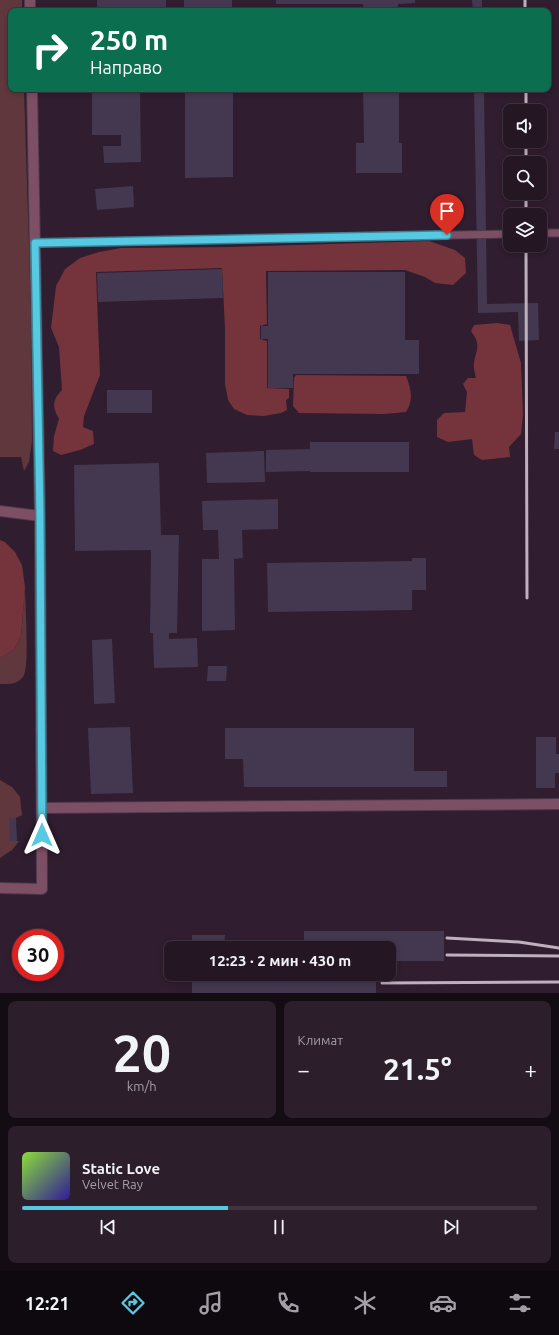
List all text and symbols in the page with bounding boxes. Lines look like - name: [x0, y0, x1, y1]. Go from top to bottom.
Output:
- icon: right: [24, 24, 76, 76]
- text: 250 m: [90, 24, 168, 55]
- text: Направо: [90, 57, 162, 77]
- map controls: [503, 104, 547, 252]
- button: sound: [503, 104, 547, 148]
- button: search: [503, 156, 547, 200]
- pin: [430, 194, 464, 235]
- icon: arrive: [436, 200, 458, 222]
- button: layers: [503, 208, 547, 252]
- position arrow: [21, 814, 63, 856]
- speed limit sign: 30: [12, 929, 64, 981]
- text: 12:23 · 2 мин · 430 m: [209, 952, 351, 969]
- text: 20: [112, 1024, 171, 1082]
- text: Климат: [298, 1033, 343, 1047]
- text: 21.5°: [383, 1052, 452, 1086]
- text: −: [298, 1057, 310, 1082]
- text: +: [525, 1057, 537, 1082]
- text: km/h: [127, 1079, 157, 1093]
- text: Static Love: [82, 1160, 160, 1177]
- text: Velvet Ray: [82, 1177, 143, 1191]
- icon: previous: [97, 1216, 119, 1238]
- icon: pause: [268, 1216, 290, 1238]
- icon: next: [440, 1216, 462, 1238]
- icon: directions: [119, 1289, 147, 1317]
- icon: music: [197, 1289, 225, 1317]
- icon: phone: [274, 1289, 302, 1317]
- icon: climate: [351, 1289, 379, 1317]
- icon: car: [429, 1289, 457, 1317]
- icon: filters: [506, 1289, 534, 1317]
- text: 12:21: [25, 1293, 70, 1313]

